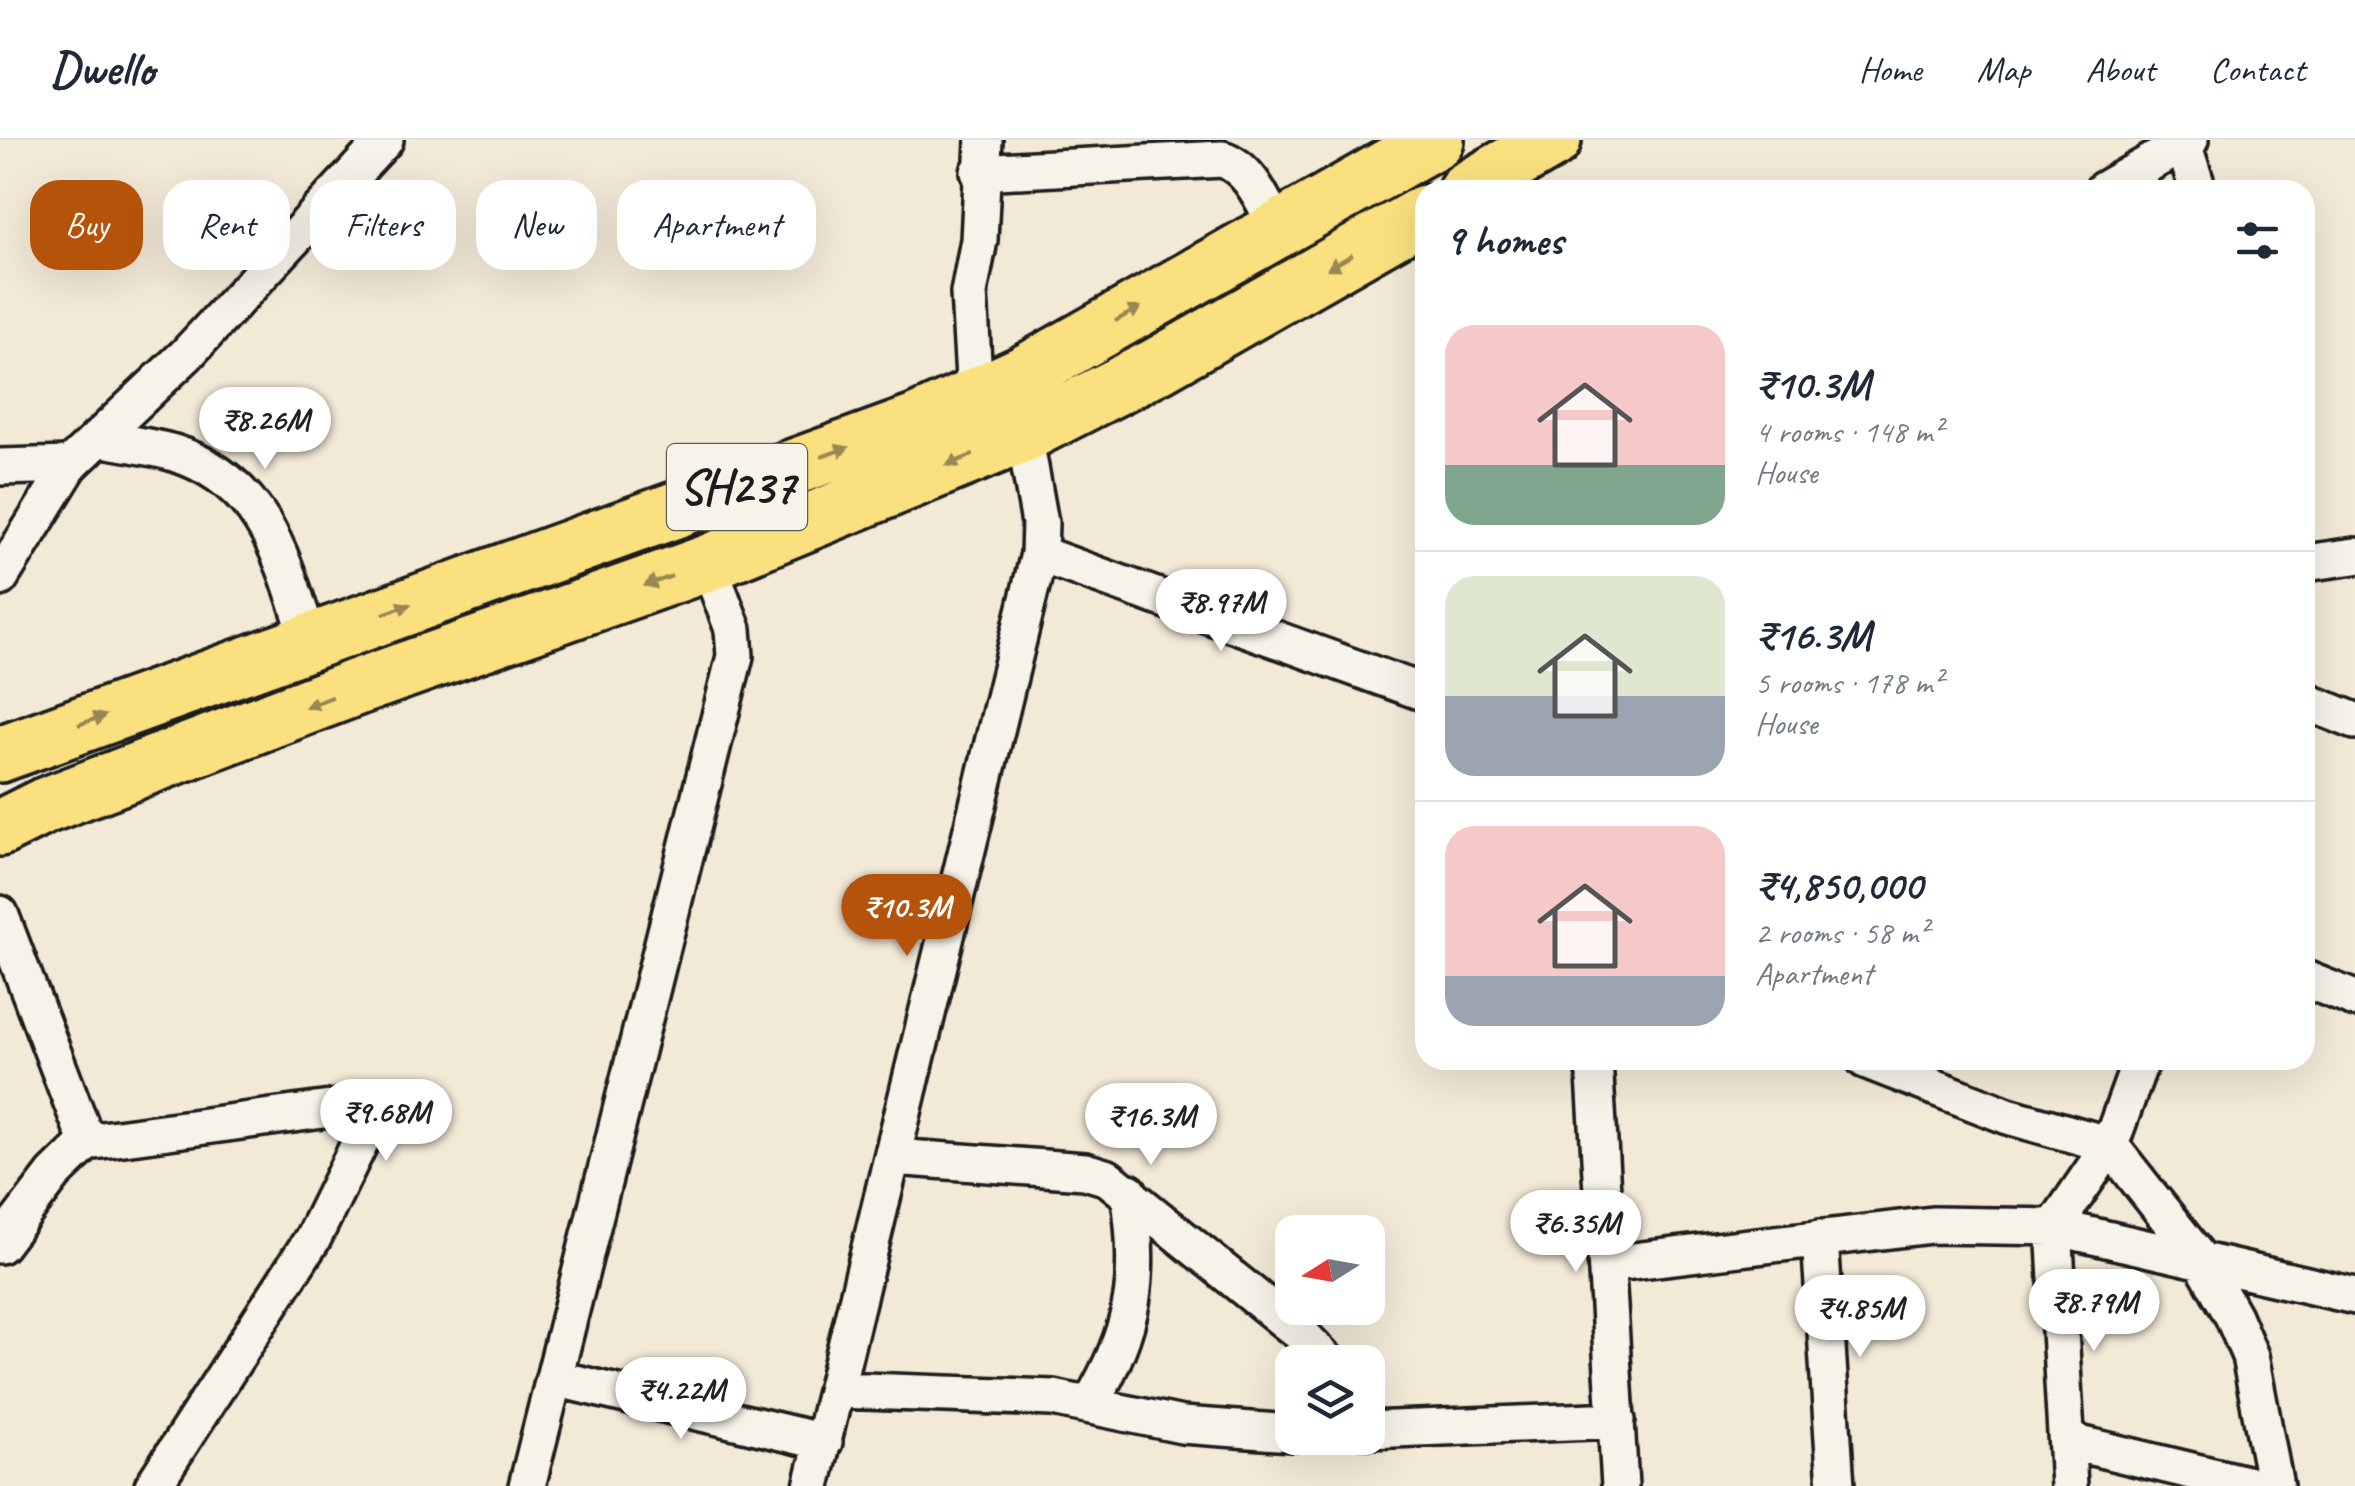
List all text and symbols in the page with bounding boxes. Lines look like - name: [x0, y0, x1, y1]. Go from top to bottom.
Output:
- text: Dwello: [50, 39, 154, 99]
- text: Home: [1859, 47, 1922, 92]
- text: Map: [1977, 47, 2030, 92]
- text: About: [2085, 47, 2155, 92]
- text: Contact: [2210, 47, 2305, 92]
- chip: Buy: [30, 180, 143, 270]
- chip: Rent: [163, 180, 290, 270]
- chip: Filters: [310, 180, 456, 270]
- chip: New: [476, 180, 597, 270]
- chip: Apartment: [617, 180, 816, 270]
- icon: filters: [2230, 213, 2285, 268]
- text: 9 homes: [1445, 214, 1563, 267]
- one-way arrow: [1326, 253, 1355, 270]
- one-way arrow: [1114, 305, 1142, 323]
- text: ₹10.3M: [1755, 358, 1870, 411]
- icon: home: [1525, 365, 1645, 485]
- pin: ₹8.26M: [184, 387, 346, 472]
- text: ₹8.26M: [221, 399, 309, 440]
- text: 4 rooms · 148 m²: [1755, 411, 1942, 452]
- road number: SH237: [667, 444, 807, 530]
- one-way arrow: [820, 444, 850, 459]
- text: House: [1755, 452, 1817, 493]
- one-way arrow: [944, 453, 974, 469]
- pin: ₹8.97M: [1140, 569, 1302, 654]
- one-way arrow: [642, 574, 672, 589]
- text: ₹8.97M: [1178, 581, 1264, 622]
- one-way arrow: [382, 601, 412, 616]
- text: ₹16.3M: [1755, 609, 1870, 662]
- icon: home: [1525, 616, 1645, 736]
- text: 5 rooms · 178 m²: [1755, 662, 1942, 703]
- one-way arrow: [303, 694, 333, 710]
- text: House: [1755, 703, 1817, 744]
- one-way arrow: [77, 712, 107, 727]
- text: ₹4,850,000: [1755, 859, 1922, 912]
- icon: home: [1525, 866, 1645, 986]
- pin: ₹10.3M: [826, 874, 988, 959]
- text: ₹10.3M: [863, 886, 951, 927]
- text: 2 rooms · 58 m²: [1755, 912, 1928, 953]
- text: Apartment: [1755, 953, 1873, 994]
- pin: ₹9.68M: [305, 1079, 467, 1164]
- pin: ₹16.3M: [1070, 1083, 1232, 1168]
- text: ₹9.68M: [342, 1091, 430, 1132]
- text: ₹16.3M: [1107, 1095, 1195, 1136]
- pin: ₹6.35M: [1495, 1190, 1657, 1275]
- text: ₹6.35M: [1532, 1202, 1620, 1243]
- north arrow: [1275, 1215, 1385, 1325]
- map controls: [1275, 1215, 1385, 1455]
- pin: ₹8.79M: [2013, 1269, 2175, 1354]
- pin: ₹4.85M: [1779, 1275, 1941, 1360]
- text: ₹8.79M: [2051, 1281, 2137, 1322]
- text: ₹4.85M: [1817, 1287, 1903, 1328]
- button: layers: [1275, 1345, 1385, 1455]
- pin: ₹4.22M: [600, 1357, 762, 1442]
- text: ₹4.22M: [637, 1369, 725, 1410]

